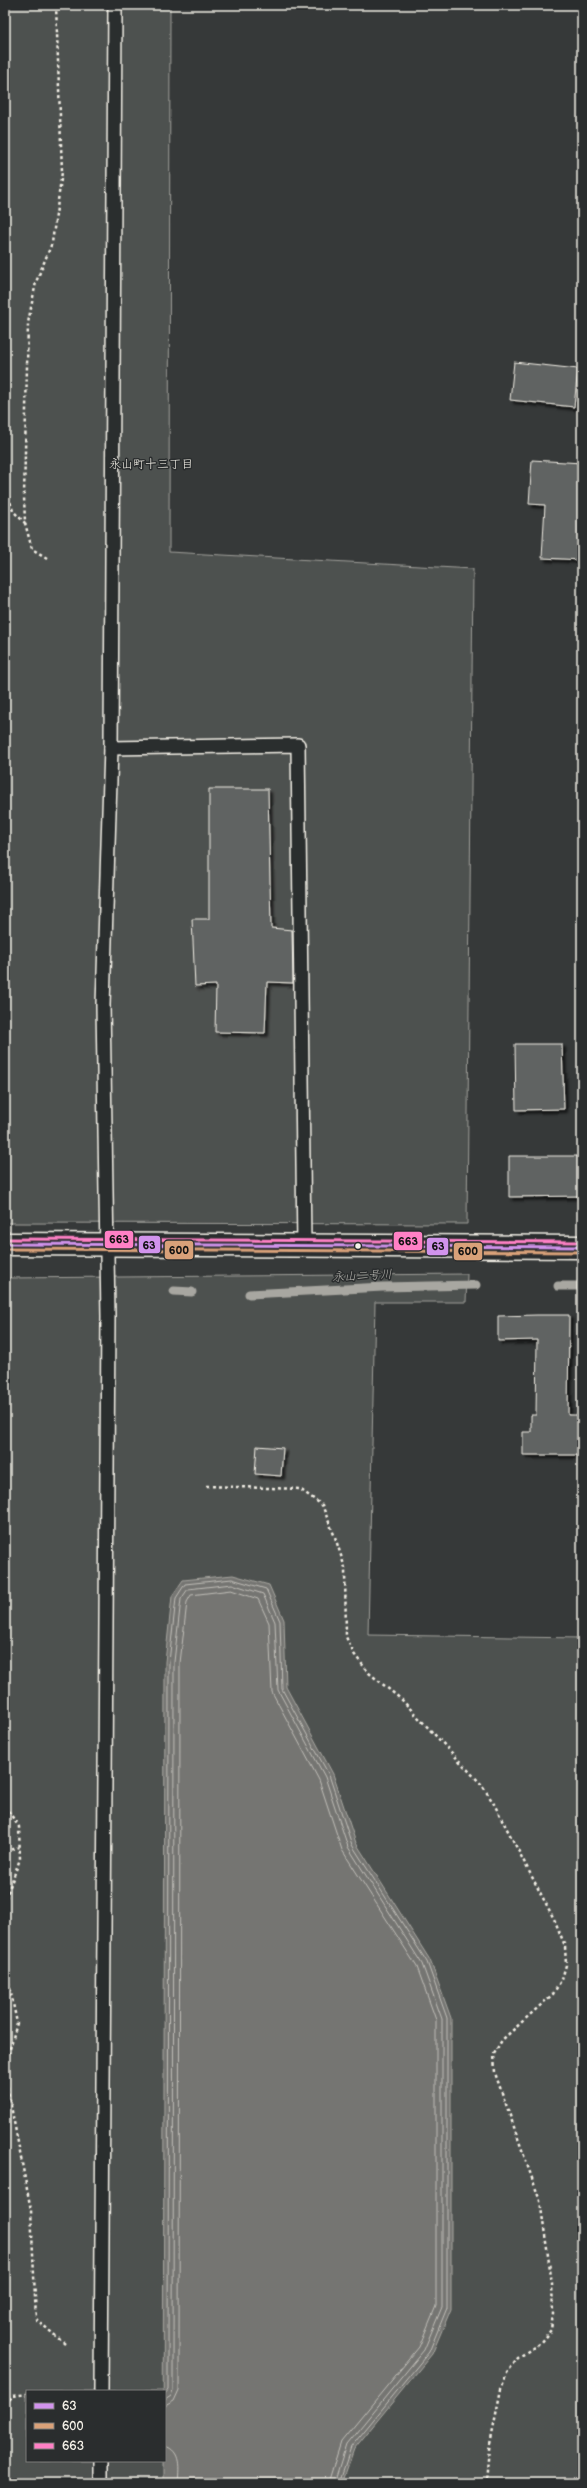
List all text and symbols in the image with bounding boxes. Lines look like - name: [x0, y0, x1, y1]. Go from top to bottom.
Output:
- district label: 永山町十三丁目: [109, 457, 193, 472]
- line badge: 663: [104, 1230, 134, 1249]
- line badge: 663: [393, 1231, 423, 1251]
- text: 663: [109, 1233, 129, 1246]
- line badge: 63: [138, 1235, 161, 1254]
- text: 663: [398, 1235, 418, 1248]
- line badge: 63: [426, 1237, 449, 1256]
- text: 63: [142, 1239, 156, 1252]
- line badge: 600: [164, 1240, 194, 1260]
- text: 63: [431, 1240, 445, 1253]
- unlabelled marker: [353, 1241, 363, 1251]
- line badge: 600: [453, 1242, 483, 1261]
- text: 600: [169, 1244, 189, 1257]
- text: 600: [458, 1245, 478, 1258]
- water label: 永山二号川: [332, 1267, 392, 1285]
- legend: [26, 2390, 166, 2462]
- text: 63: [62, 2399, 77, 2414]
- text: 600: [62, 2419, 83, 2434]
- text: 663: [62, 2439, 84, 2454]

